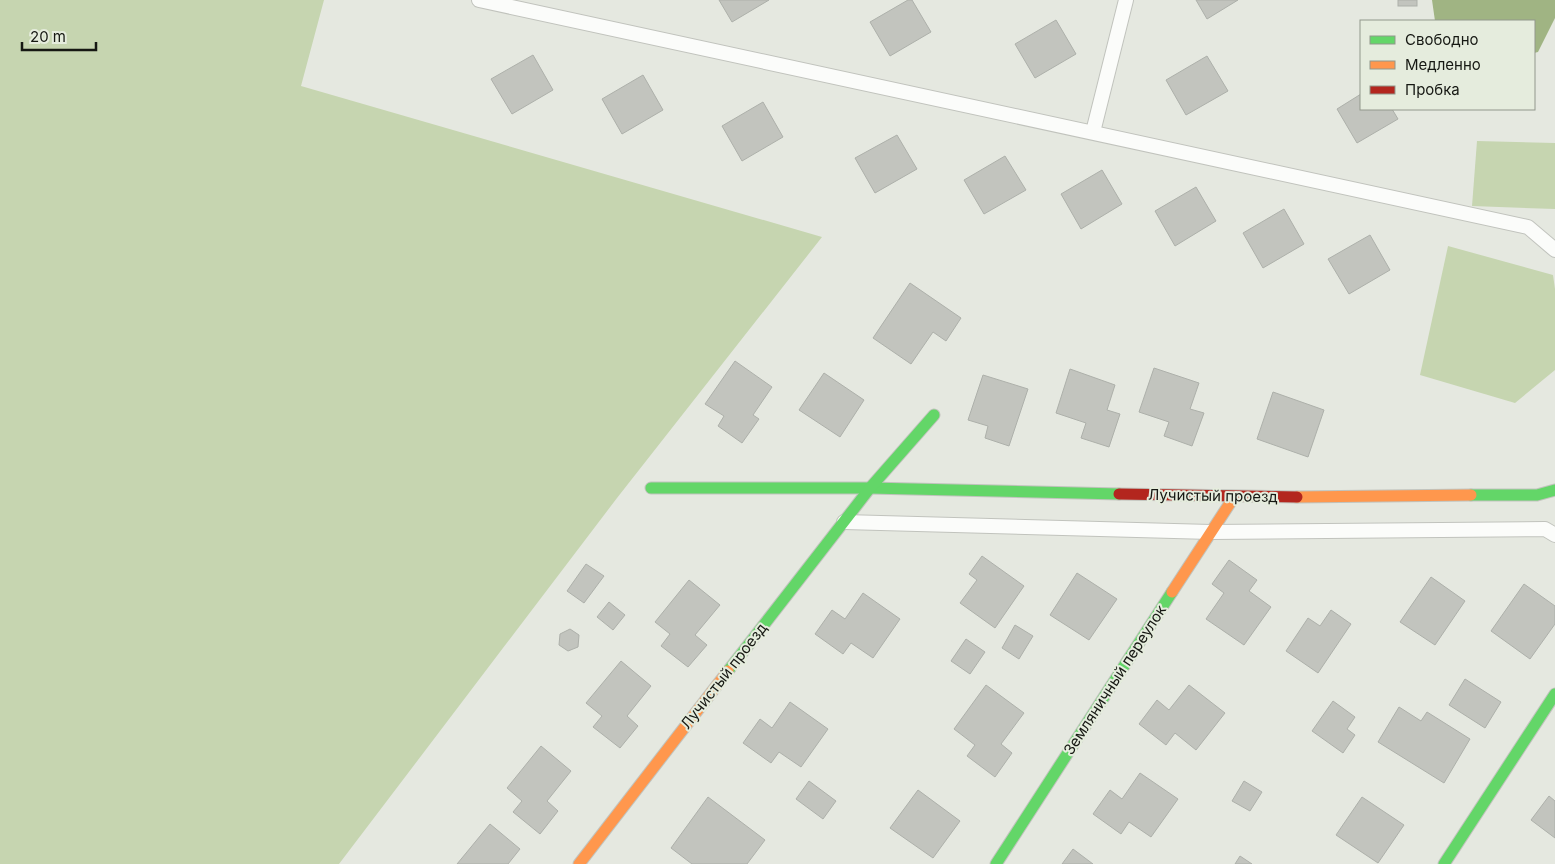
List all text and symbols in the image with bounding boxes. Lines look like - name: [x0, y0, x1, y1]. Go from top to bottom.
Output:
- scale bar: [22, 20, 96, 52]
- legend: [1360, 20, 1535, 110]
- text: 20 m: [30, 27, 66, 46]
- text: Свободно: [1405, 30, 1479, 49]
- text: Медленно: [1405, 55, 1481, 74]
- text: Пробка: [1405, 80, 1460, 99]
- street label: Лучистый проезд: [1148, 485, 1278, 506]
- street label: Земляничный переулок: [1059, 601, 1170, 758]
- street label: Лучистый проезд: [676, 619, 771, 733]

